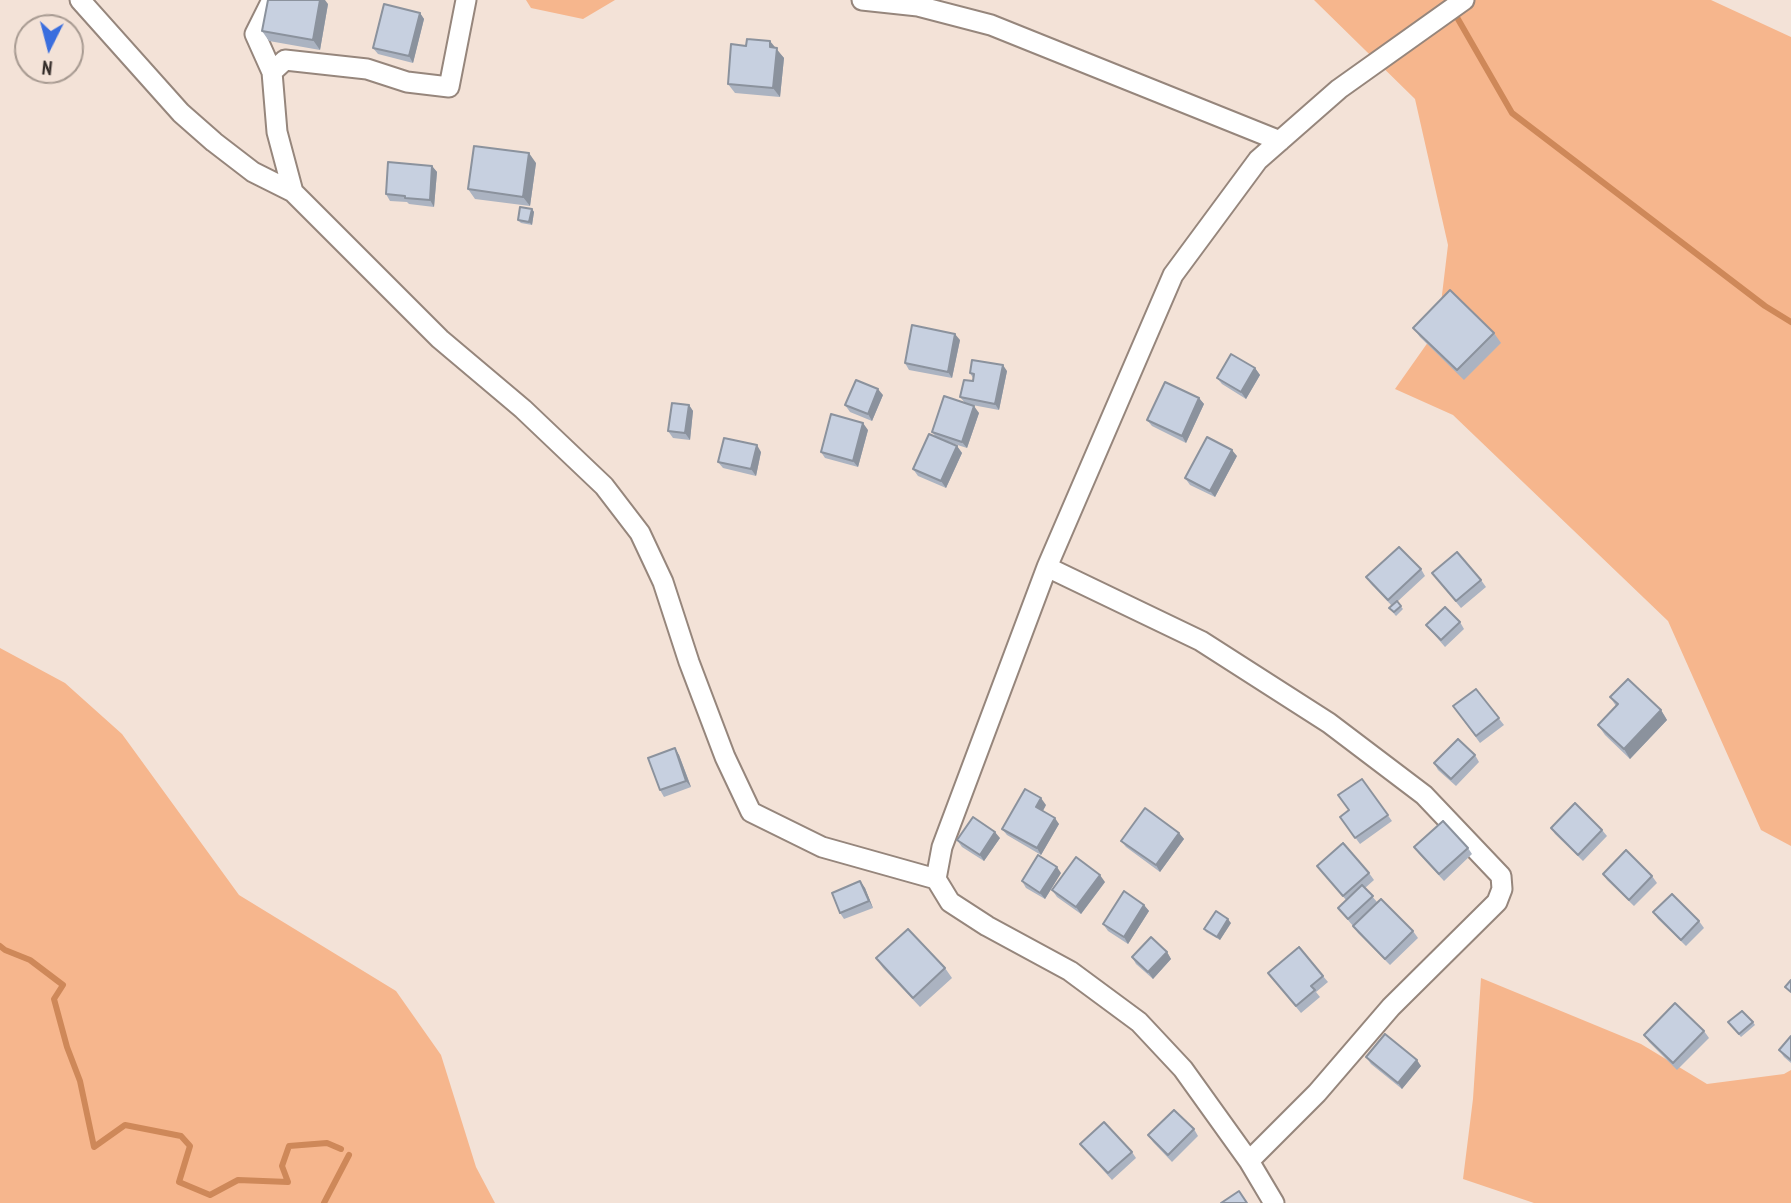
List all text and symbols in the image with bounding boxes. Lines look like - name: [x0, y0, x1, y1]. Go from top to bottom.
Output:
- north arrow: [14, 14, 84, 84]
- text: N: [41, 55, 53, 80]

